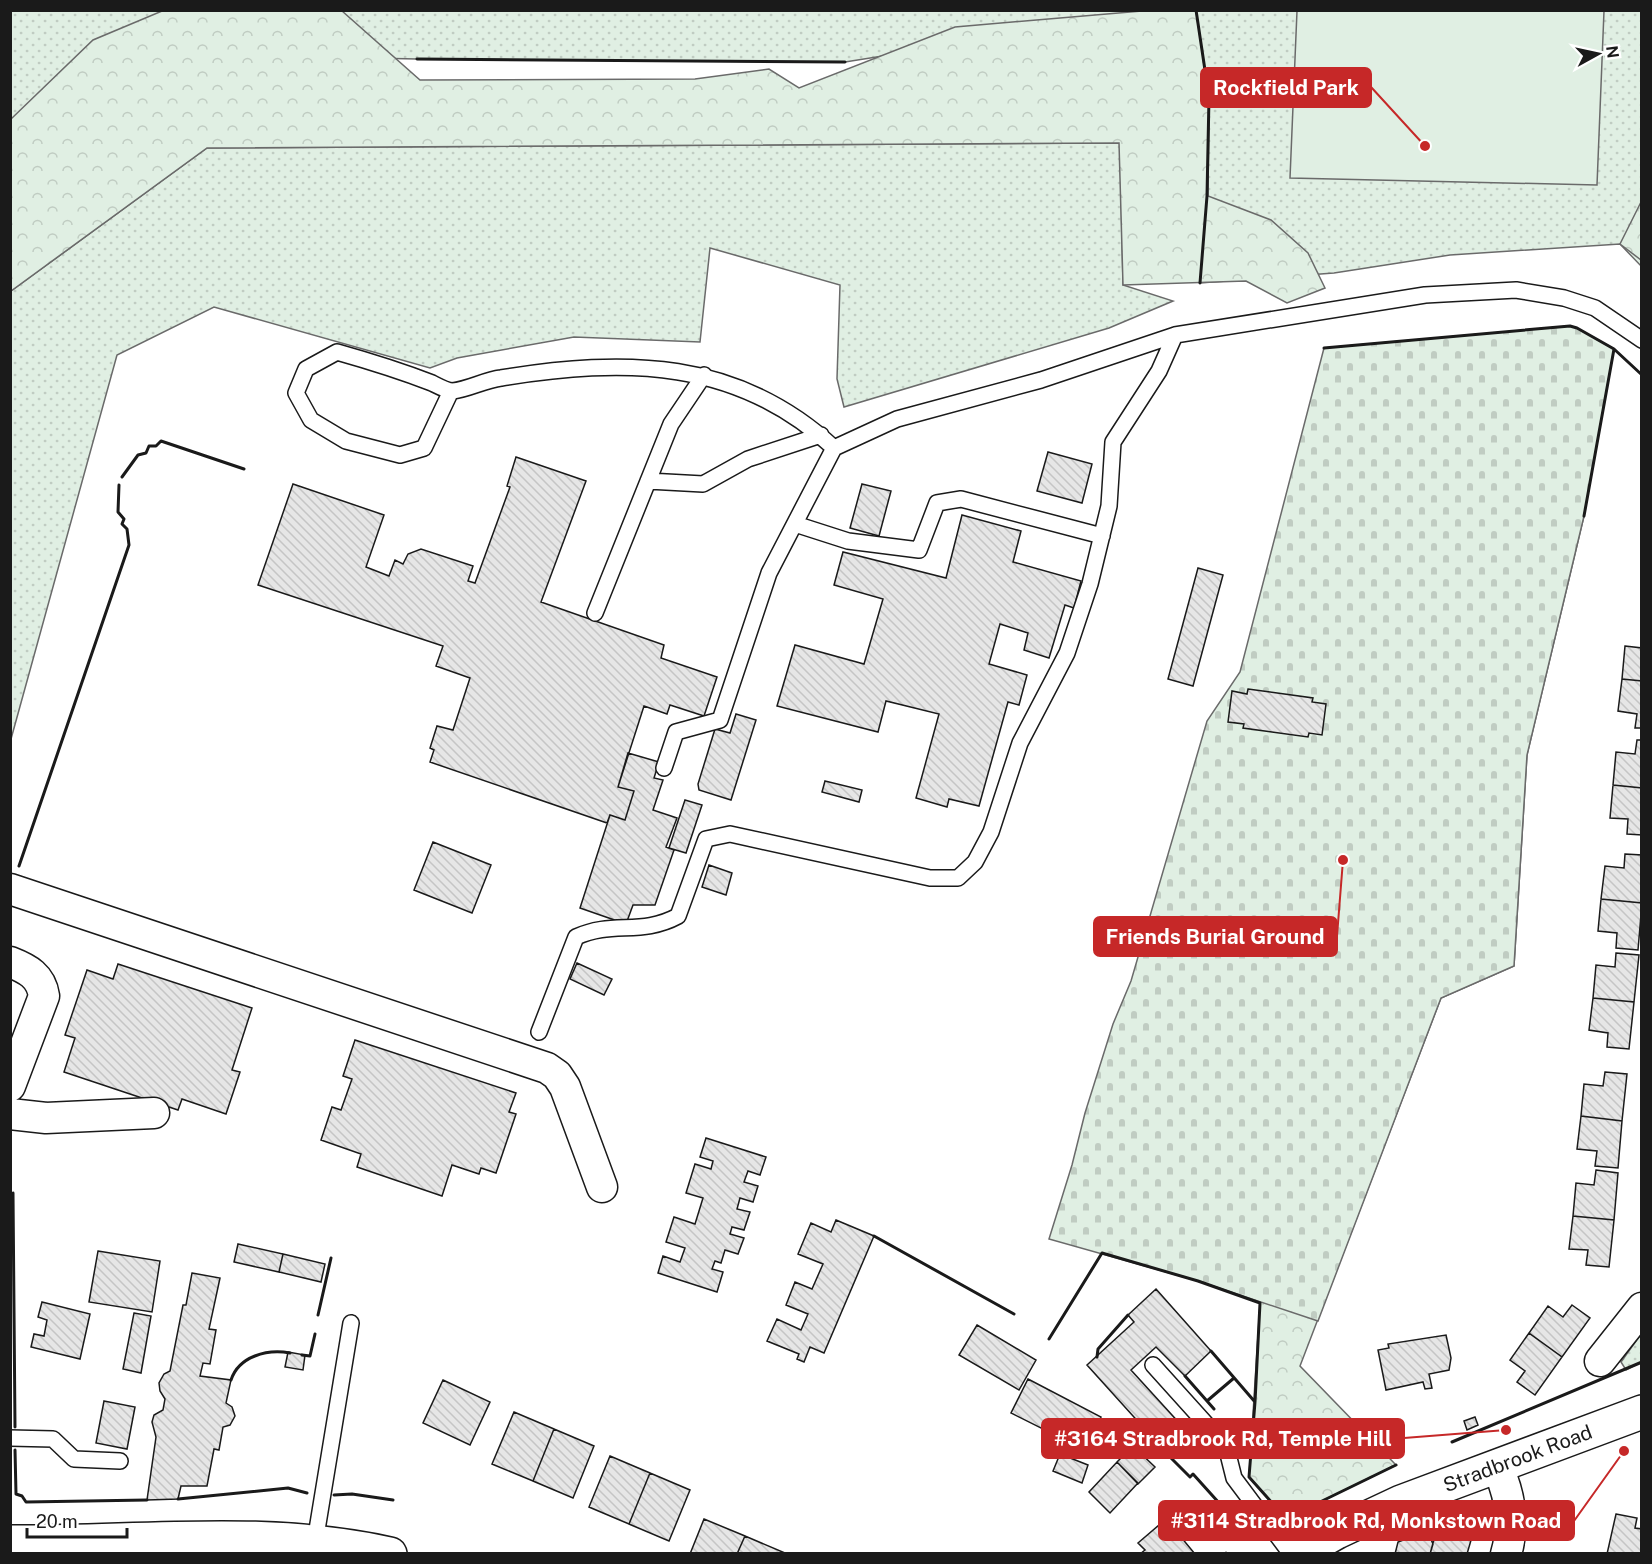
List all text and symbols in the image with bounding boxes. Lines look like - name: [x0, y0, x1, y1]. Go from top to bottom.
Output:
- north arrow: [1568, 24, 1628, 84]
- text: N: [1602, 44, 1623, 60]
- callout: Rockfield Park: [1201, 68, 1371, 107]
- text: Rockfield Park: [1213, 75, 1359, 100]
- callout: Friends Burial Ground: [1094, 917, 1337, 956]
- text: Friends Burial Ground: [1105, 924, 1325, 949]
- callout: #3164 Stradbrook Rd, Temple Hill: [1042, 1419, 1404, 1458]
- street label: Stradbrook Road: [1440, 1420, 1595, 1497]
- text: #3164 Stradbrook Rd, Temple Hill: [1054, 1426, 1392, 1451]
- scale bar: [27, 1501, 128, 1539]
- callout: #3114 Stradbrook Rd, Monkstown Road: [1159, 1501, 1574, 1540]
- text: #3114 Stradbrook Rd, Monkstown Road: [1171, 1508, 1561, 1533]
- text: 20 m: [36, 1511, 78, 1532]

